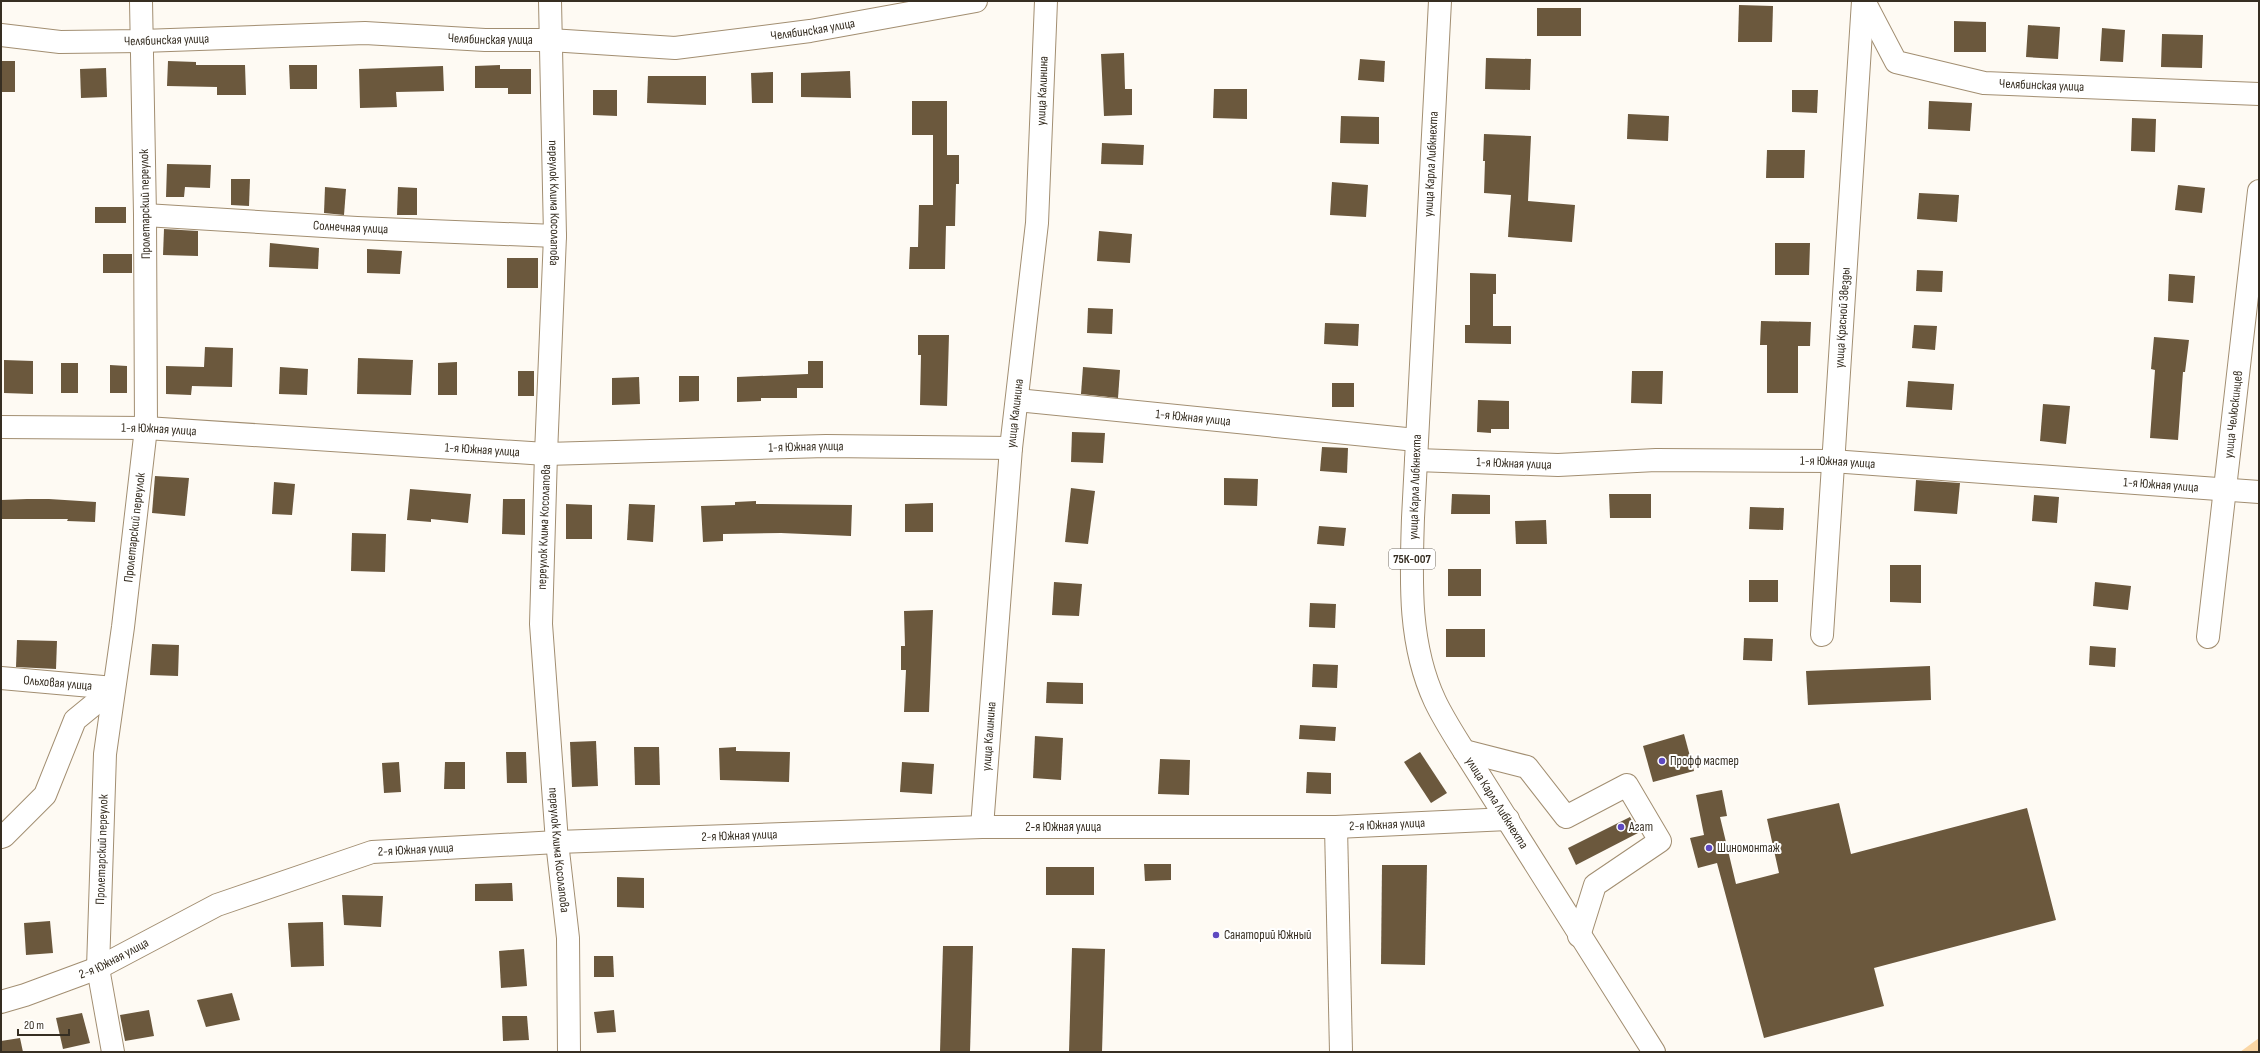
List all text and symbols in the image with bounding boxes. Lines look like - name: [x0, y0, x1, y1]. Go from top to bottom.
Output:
- street label: Челябинская улица: [770, 15, 856, 44]
- street label: Челябинская улица: [447, 30, 533, 48]
- street label: Челябинская улица: [124, 31, 209, 49]
- street label: улица Калинина: [1033, 56, 1052, 126]
- street label: Челябинская улица: [1999, 76, 2084, 95]
- street label: улица Карла Либкнехта: [1420, 111, 1442, 217]
- street label: переулок Клима Косолапова: [545, 140, 563, 266]
- street label: Пролетарский переулок: [136, 149, 154, 259]
- street label: Солнечная улица: [313, 217, 388, 237]
- street label: улица Красной Звезды: [1831, 267, 1854, 369]
- street label: улица Челюскинцев: [2220, 370, 2246, 459]
- street label: улица Калинина: [1003, 378, 1027, 449]
- street label: 1-я Южная улица: [1155, 406, 1231, 429]
- street label: 1-я Южная улица: [121, 420, 197, 439]
- street label: улица Карла Либкнехта: [1405, 434, 1425, 540]
- street label: 1-я Южная улица: [768, 438, 844, 456]
- street label: 1-я Южная улица: [444, 439, 520, 460]
- street label: 1-я Южная улица: [1800, 453, 1876, 472]
- street label: 1-я Южная улица: [1476, 454, 1552, 473]
- street label: переулок Клима Косолапова: [534, 464, 554, 590]
- street label: Пролетарский переулок: [120, 472, 149, 583]
- street label: 1-я Южная улица: [2123, 474, 2199, 496]
- road number: 75К-007: [1389, 549, 1435, 569]
- street label: Ольховая улица: [23, 672, 93, 694]
- street label: улица Калинина: [978, 701, 1000, 772]
- place label: Профф мастер: [1670, 753, 1739, 769]
- street label: улица Карла Либкнехта: [1462, 754, 1532, 852]
- marker: Профф мастер: [1657, 756, 1667, 766]
- street label: переулок Клима Косолапова: [545, 787, 573, 913]
- street label: Пролетарский переулок: [92, 794, 112, 905]
- street label: 2-я Южная улица: [1349, 815, 1425, 834]
- street label: 2-я Южная улица: [1025, 819, 1101, 835]
- place label: Агат: [1628, 819, 1653, 835]
- marker: Агат: [1616, 822, 1626, 832]
- street label: 2-я Южная улица: [701, 826, 778, 845]
- street label: 2-я Южная улица: [377, 840, 454, 860]
- place label: Шиномонтаж: [1717, 840, 1780, 856]
- marker: Шиномонтаж: [1704, 843, 1714, 853]
- place label: Санаторий Южный: [1224, 927, 1312, 943]
- marker: Санаторий Южный: [1211, 930, 1221, 940]
- street label: 2-я Южная улица: [77, 935, 151, 982]
- scale bar: [18, 1011, 69, 1037]
- text: 20 m: [24, 1018, 44, 1033]

